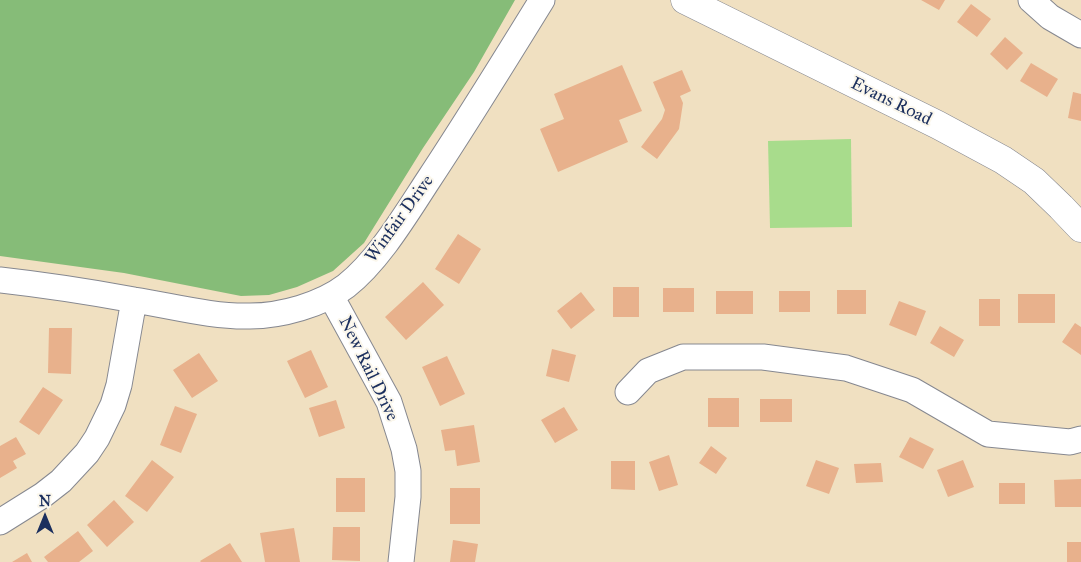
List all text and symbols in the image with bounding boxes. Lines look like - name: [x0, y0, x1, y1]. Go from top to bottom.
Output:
- street label: Evans Road: [847, 73, 935, 131]
- street label: Winfair Drive: [361, 171, 439, 267]
- street label: New Rail Drive: [333, 313, 403, 425]
- north arrow: [20, 492, 70, 542]
- text: N: [39, 493, 51, 510]

